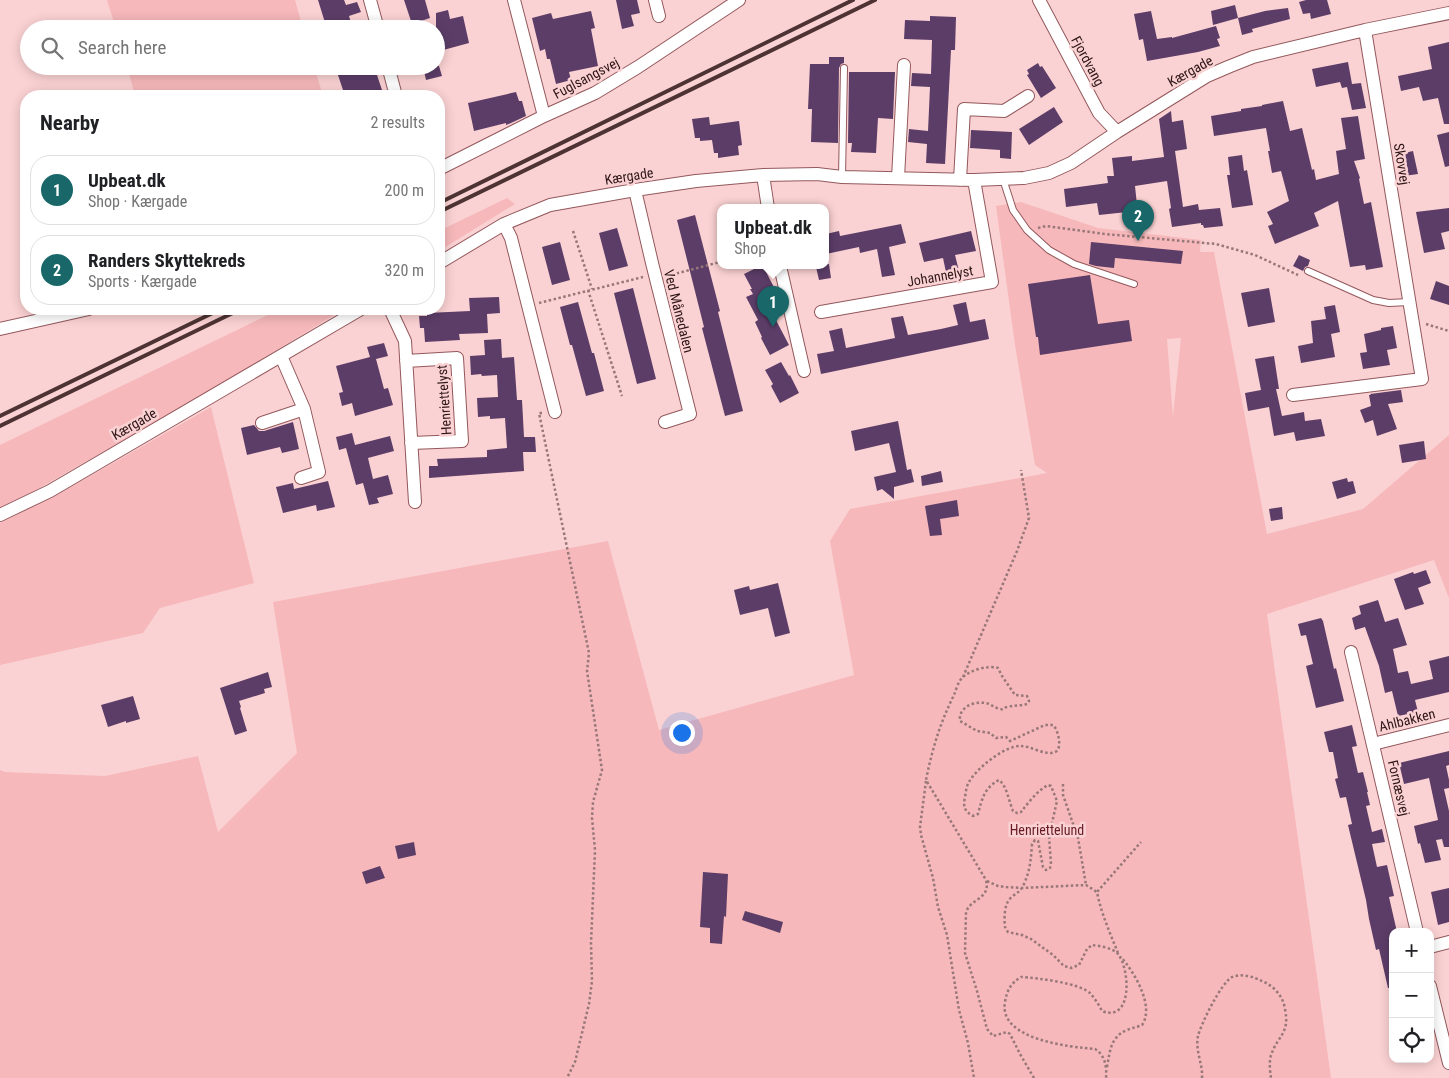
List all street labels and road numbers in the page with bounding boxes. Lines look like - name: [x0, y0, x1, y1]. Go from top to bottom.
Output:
- street label: Fjordvang: [1068, 33, 1108, 89]
- street label: Kærgade: [1165, 52, 1216, 90]
- street label: Fuglsangsvej: [550, 54, 622, 102]
- street label: Skovvej: [1391, 142, 1413, 186]
- street label: Kærgade: [604, 164, 655, 188]
- street label: Johannelyst: [906, 262, 974, 290]
- street label: Ved Månedalen: [661, 268, 697, 354]
- street label: Henriettelyst: [434, 364, 454, 436]
- street label: Kærgade: [109, 405, 160, 443]
- street label: Ahlbakken: [1377, 705, 1437, 735]
- street label: Fornæsvej: [1385, 758, 1413, 818]

